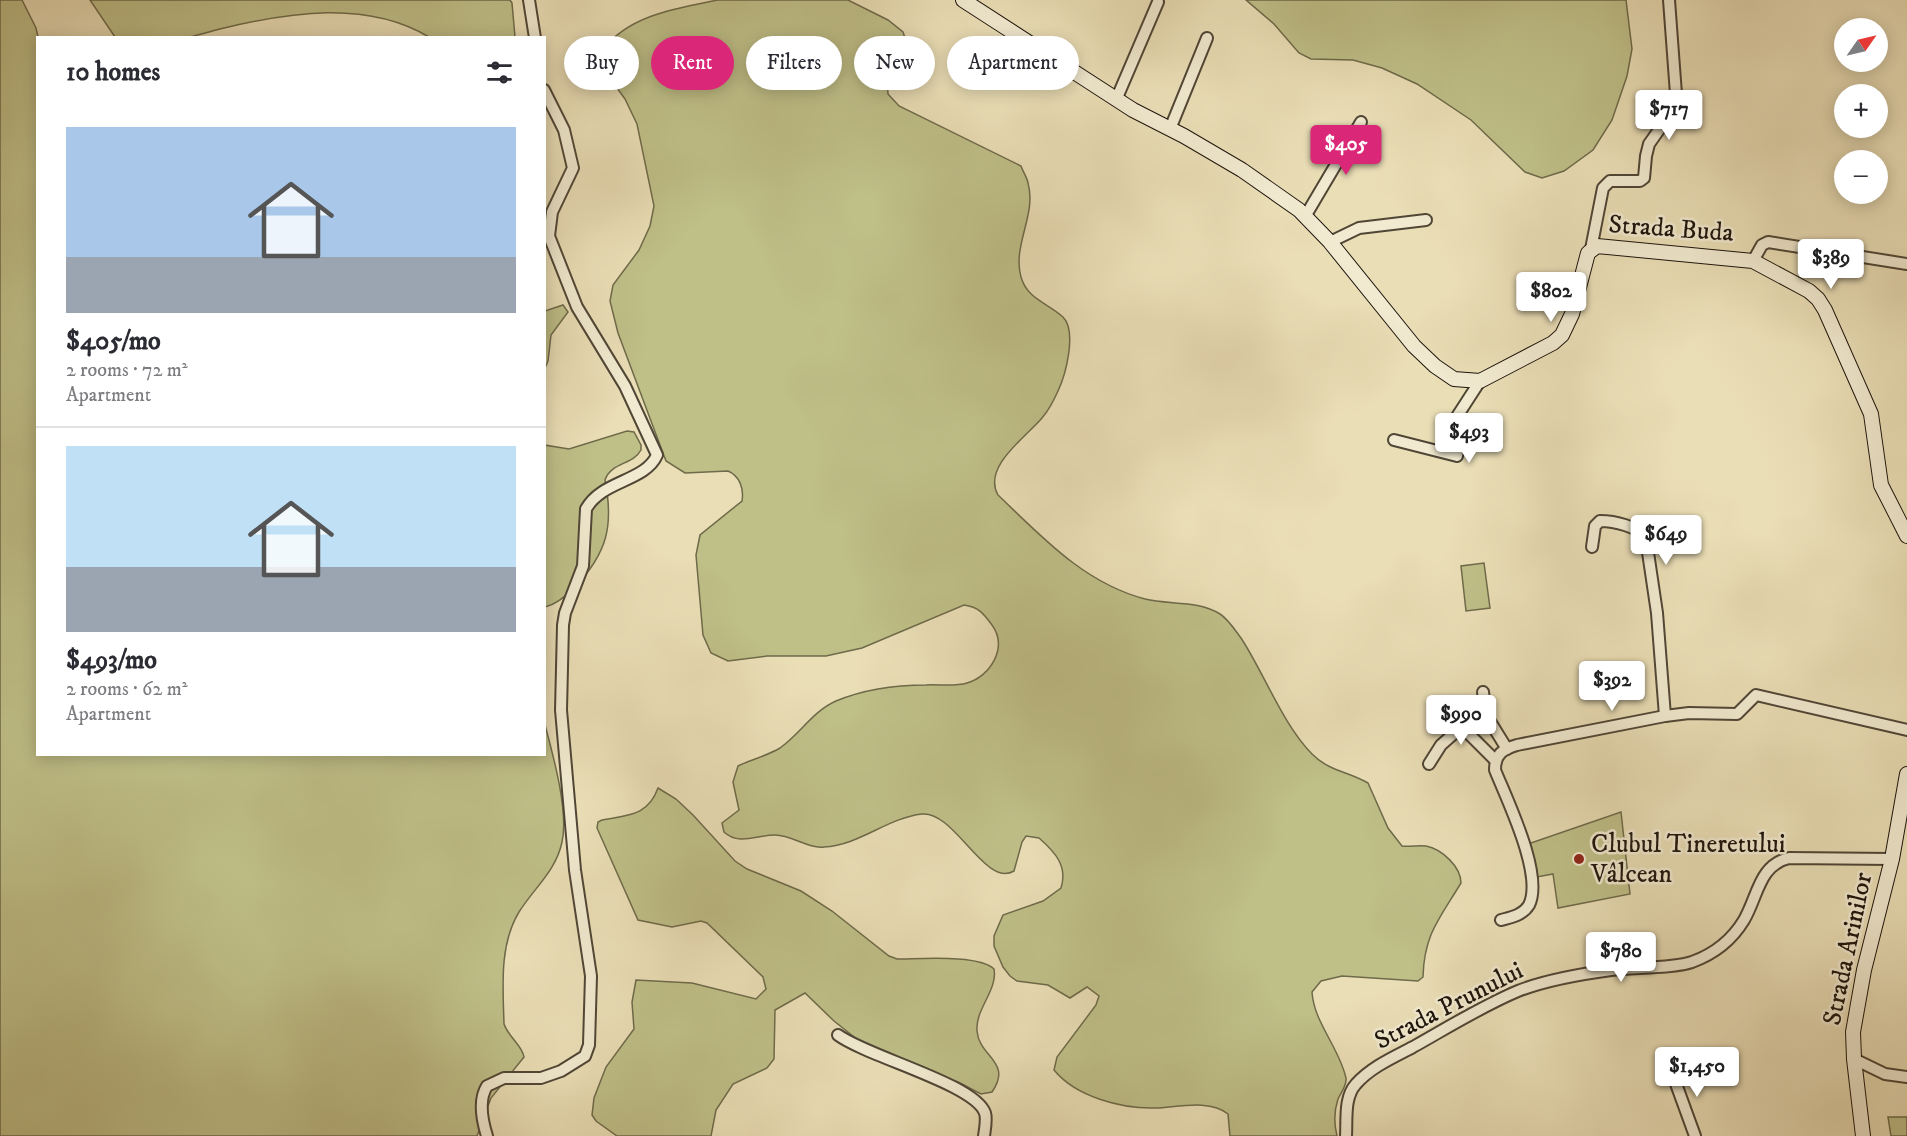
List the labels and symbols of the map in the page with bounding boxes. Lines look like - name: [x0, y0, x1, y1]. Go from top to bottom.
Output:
- north arrow: [1834, 18, 1888, 72]
- pin: $717: [1633, 90, 1705, 141]
- pin: $405: [1310, 125, 1382, 176]
- street label: Strada Buda: [1607, 208, 1735, 250]
- pin: $389: [1795, 239, 1867, 290]
- pin: $802: [1515, 272, 1587, 323]
- pin: $493: [1433, 413, 1505, 464]
- pin: $649: [1630, 515, 1702, 566]
- pin: $392: [1576, 661, 1648, 712]
- pin: $990: [1425, 695, 1497, 746]
- place label: Clubul Tineretului Vâlcean: [1590, 828, 1786, 891]
- marker: Clubul Tineretului Vâlcean: [1572, 852, 1586, 866]
- street label: Strada Arinilor: [1816, 869, 1880, 1028]
- pin: $780: [1585, 932, 1657, 983]
- street label: Strada Prunului: [1369, 954, 1529, 1058]
- pin: $1,450: [1648, 1047, 1746, 1098]

